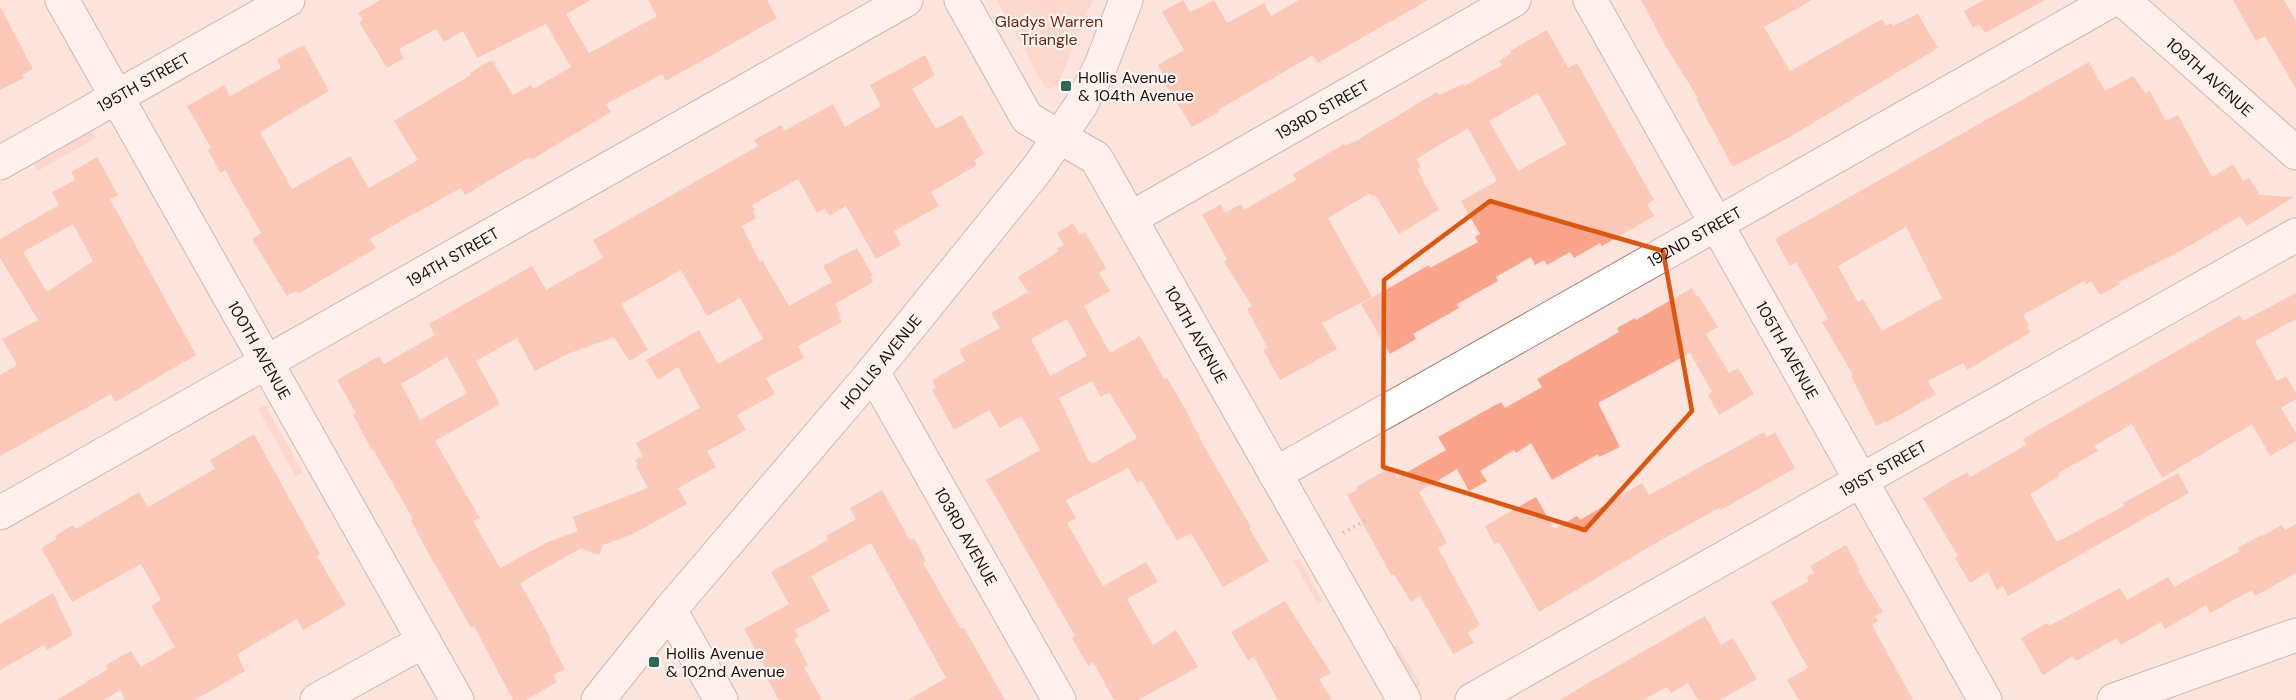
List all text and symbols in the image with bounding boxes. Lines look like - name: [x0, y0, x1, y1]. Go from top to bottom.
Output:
- park label: Gladys Warren Triangle: [995, 11, 1103, 50]
- street label: 109TH AVENUE: [2162, 33, 2257, 121]
- street label: 195TH STREET: [94, 48, 194, 117]
- place label: Hollis Avenue & 104th Avenue: [1078, 67, 1194, 106]
- street label: 193RD STREET: [1272, 75, 1373, 144]
- marker: Hollis Avenue & 104th Avenue: [1059, 79, 1073, 93]
- street label: 192ND STREET: [1644, 202, 1746, 272]
- street label: 194TH STREET: [403, 223, 503, 292]
- street label: 104TH AVENUE: [1160, 282, 1232, 387]
- street label: 100TH AVENUE: [223, 297, 295, 403]
- street label: 105TH AVENUE: [1751, 298, 1823, 403]
- street label: HOLLIS AVENUE: [836, 310, 926, 414]
- street label: 191ST STREET: [1836, 436, 1931, 501]
- street label: 103RD AVENUE: [930, 484, 1002, 590]
- place label: Hollis Avenue & 102nd Avenue: [666, 643, 785, 682]
- marker: Hollis Avenue & 102nd Avenue: [647, 655, 661, 669]

